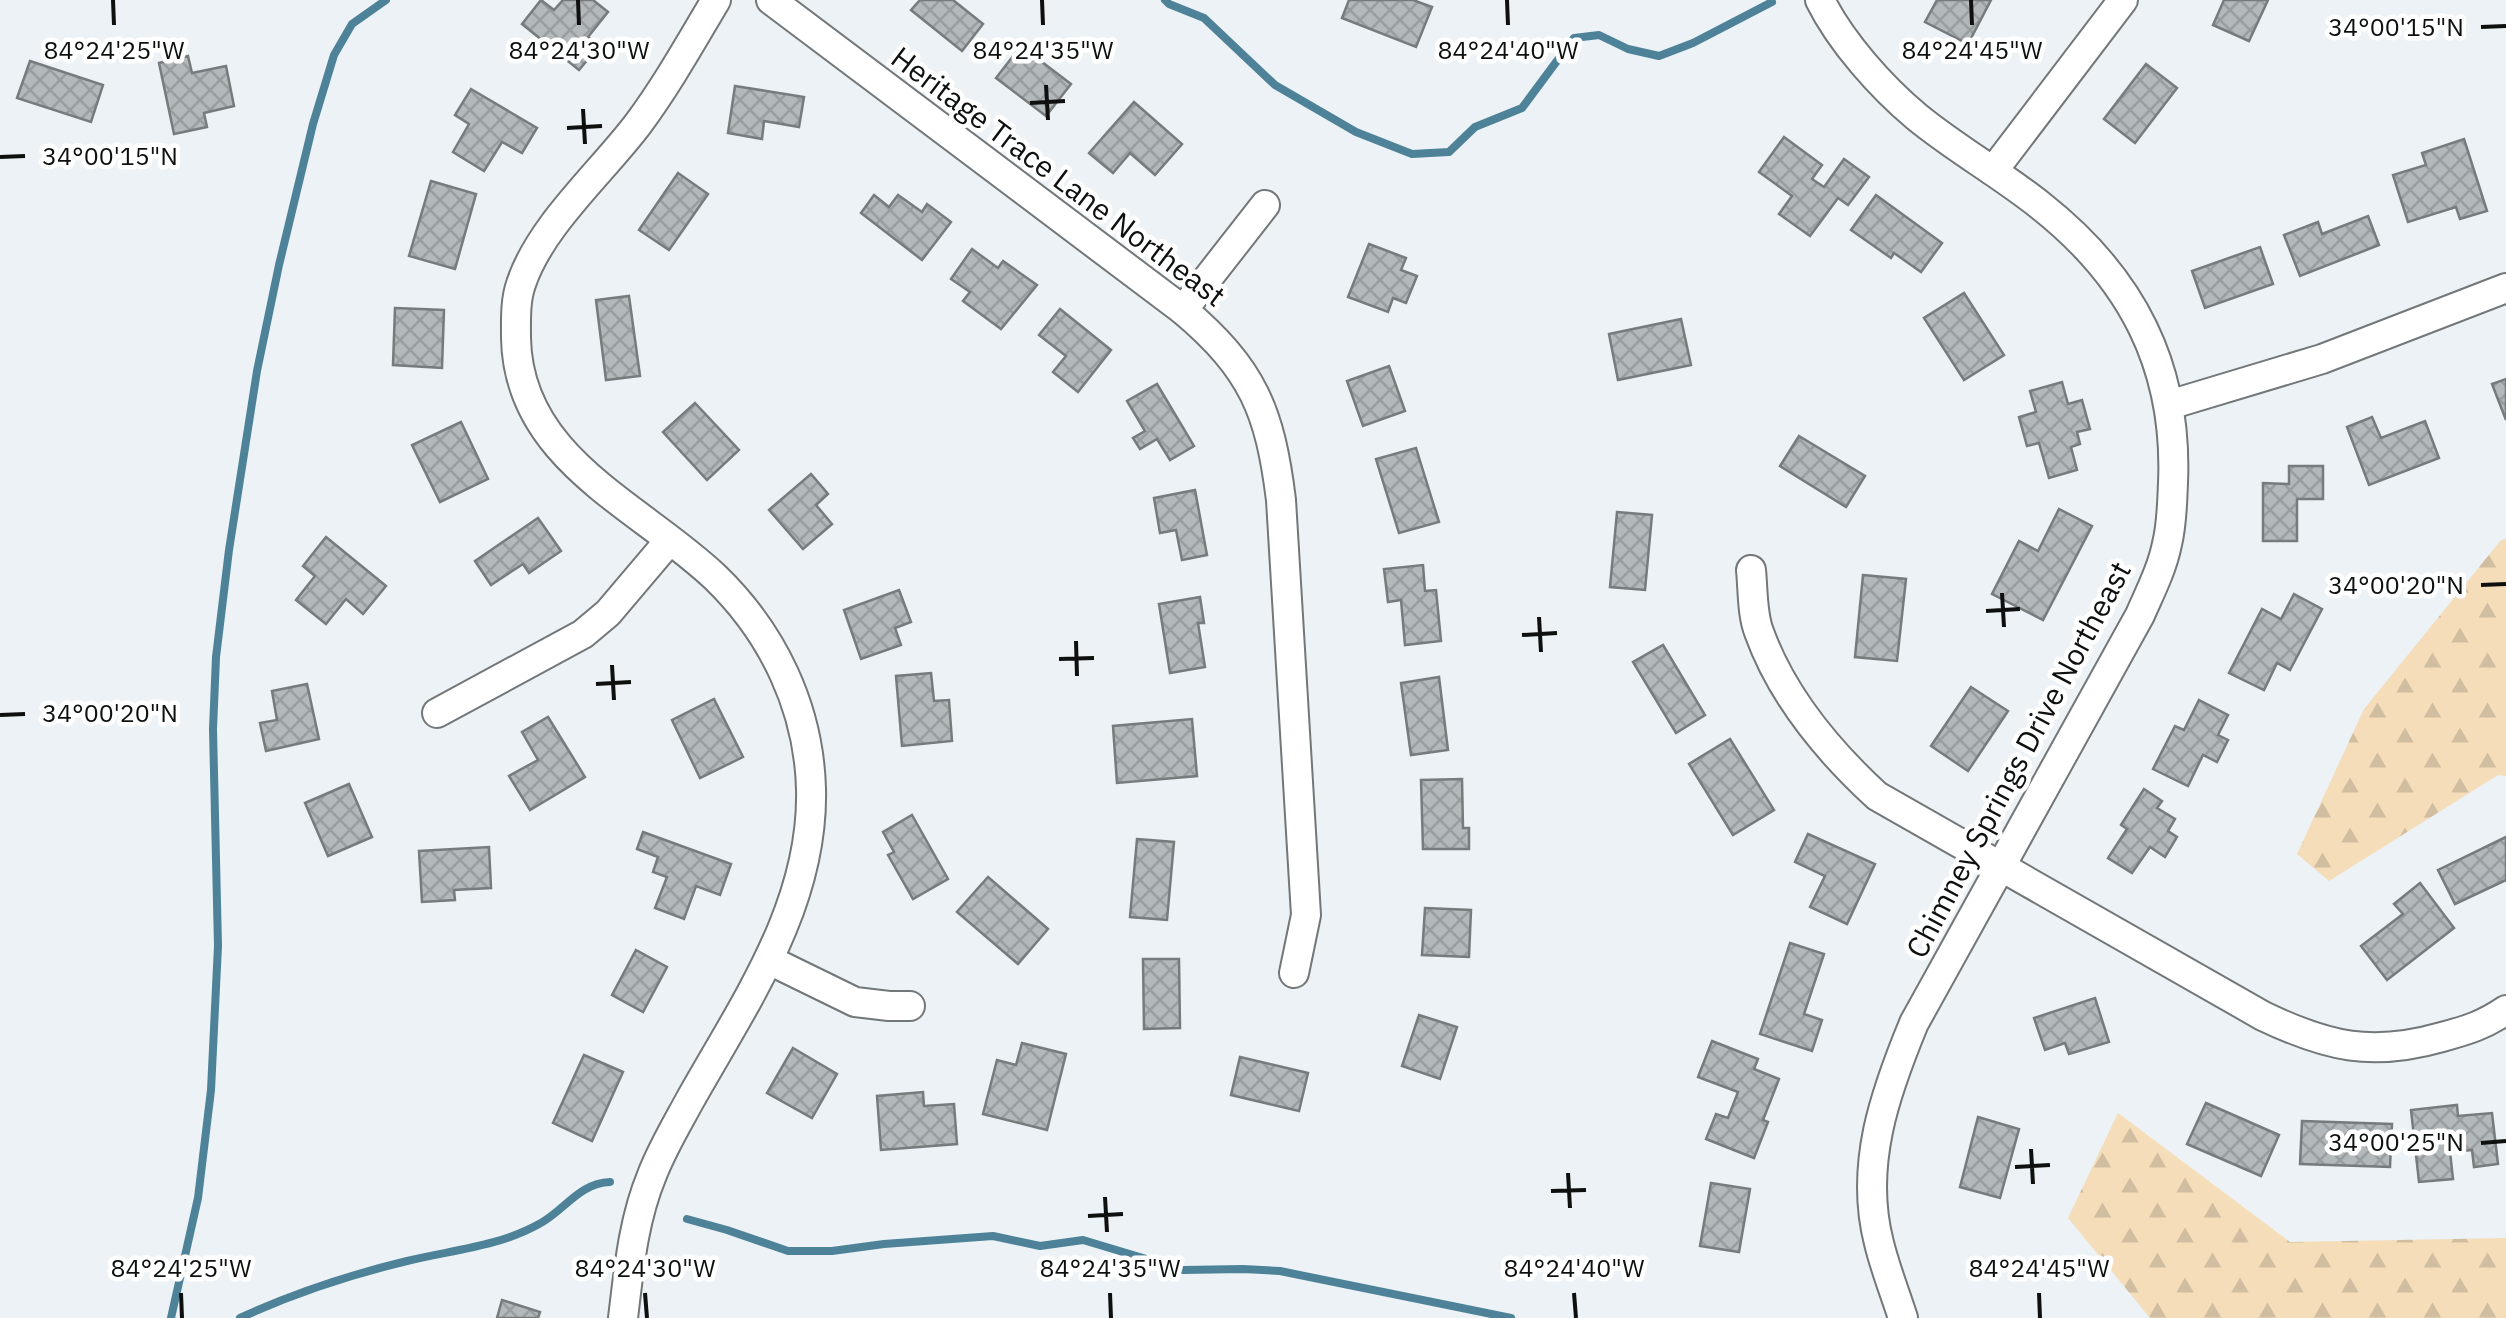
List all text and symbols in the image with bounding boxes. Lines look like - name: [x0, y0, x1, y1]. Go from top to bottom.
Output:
- text: 34°00'15"N: [2328, 10, 2464, 43]
- text: 84°24'25"W: [44, 33, 184, 66]
- text: 84°24'30"W: [509, 33, 649, 66]
- text: 84°24'35"W: [973, 33, 1113, 66]
- text: 84°24'40"W: [1438, 33, 1578, 66]
- text: 84°24'45"W: [1902, 33, 2042, 66]
- street label: Heritage Trace Lane Northeast: [884, 37, 1234, 314]
- text: 34°00'15"N: [42, 139, 178, 172]
- street label: Chimney Springs Drive Northeast: [1896, 554, 2139, 964]
- text: 34°00'20"N: [2328, 568, 2464, 601]
- text: 34°00'20"N: [42, 696, 178, 729]
- text: 34°00'25"N: [2328, 1125, 2464, 1158]
- text: 84°24'25"W: [111, 1251, 251, 1284]
- text: 84°24'30"W: [575, 1251, 715, 1284]
- text: 84°24'35"W: [1040, 1251, 1180, 1284]
- text: 84°24'40"W: [1504, 1251, 1644, 1284]
- text: 84°24'45"W: [1969, 1251, 2109, 1284]

